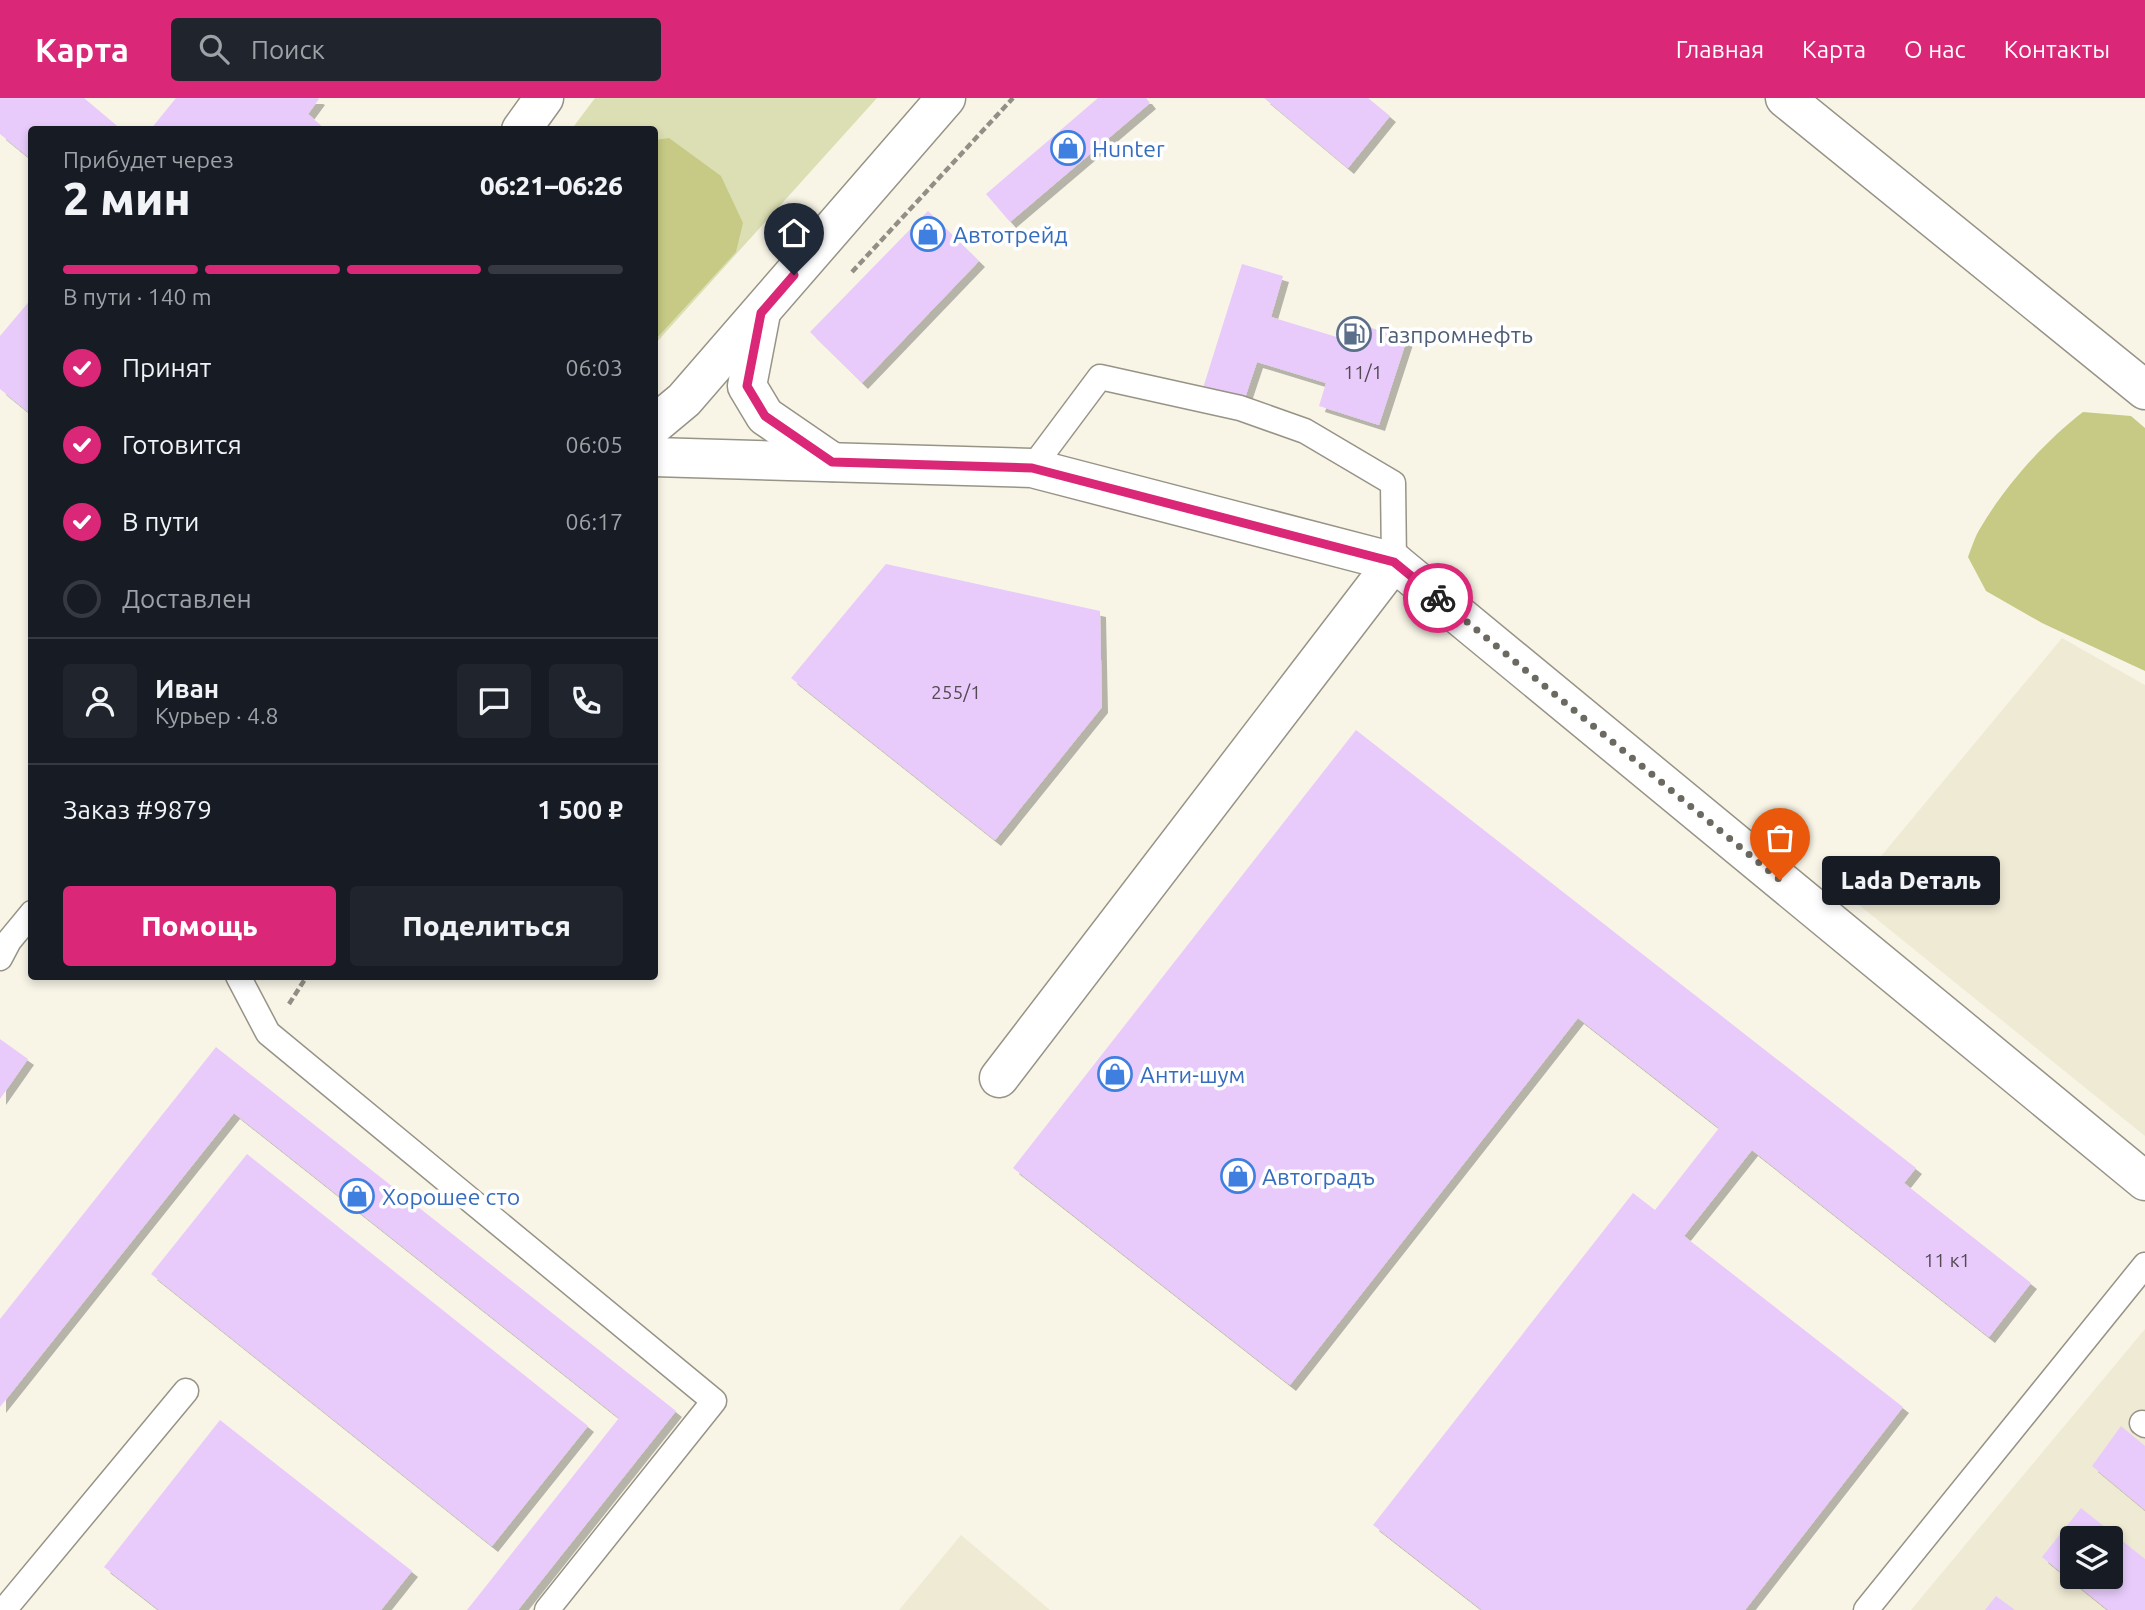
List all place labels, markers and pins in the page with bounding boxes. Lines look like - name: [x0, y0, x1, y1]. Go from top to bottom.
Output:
- shop icon: Hunter: [1049, 129, 1087, 167]
- place label: Hunter: [1092, 136, 1165, 161]
- pin: [764, 203, 824, 275]
- shop icon: Автотрейд: [909, 215, 947, 253]
- place label: Автотрейд: [953, 222, 1068, 247]
- fuel station icon: Газпромнефть: [1335, 315, 1373, 353]
- place label: Газпромнефть: [1378, 322, 1533, 347]
- pin: [1750, 808, 1810, 880]
- callout: Lada Dеталь: [1822, 856, 2000, 904]
- shop icon: Анти-шум: [1096, 1055, 1134, 1093]
- place label: Анти-шум: [1140, 1062, 1245, 1087]
- shop icon: Автоградъ: [1219, 1157, 1257, 1195]
- place label: Автоградъ: [1262, 1164, 1375, 1189]
- shop icon: Хорошее сто: [338, 1177, 376, 1215]
- place label: Хорошее сто: [382, 1184, 520, 1209]

